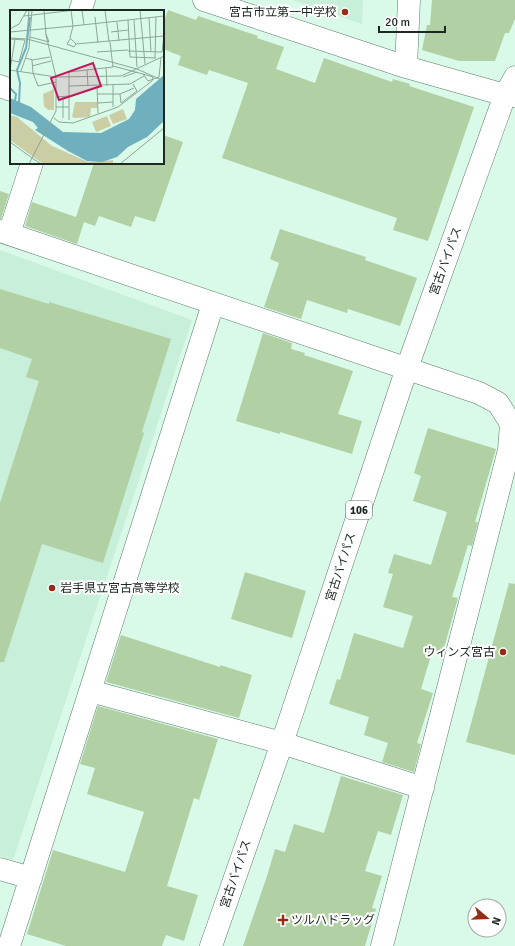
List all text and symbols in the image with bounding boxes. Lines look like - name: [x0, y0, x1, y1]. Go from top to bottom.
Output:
- place label: 宮古市立第一中学校: [229, 5, 337, 20]
- marker: 宮古市立第一中学校: [340, 7, 350, 17]
- scale bar: [379, 8, 445, 34]
- inset map: [10, 10, 164, 164]
- text: 20 m: [385, 15, 410, 30]
- street label: 宮古バイパス: [427, 225, 465, 297]
- road number: 106: [346, 501, 372, 519]
- street label: 宮古バイパス: [323, 531, 359, 603]
- place label: 岩手県立宮古高等学校: [60, 581, 180, 596]
- marker: 岩手県立宮古高等学校: [47, 583, 57, 593]
- place label: ウィンズ宮古: [423, 645, 495, 660]
- marker: ウィンズ宮古: [498, 647, 508, 657]
- street label: 宮古バイパス: [217, 838, 255, 910]
- north arrow: [467, 898, 507, 938]
- place label: ツルハドラッグ: [291, 913, 375, 928]
- marker: ツルハドラッグ: [278, 915, 288, 925]
- text: N: [489, 915, 503, 927]

